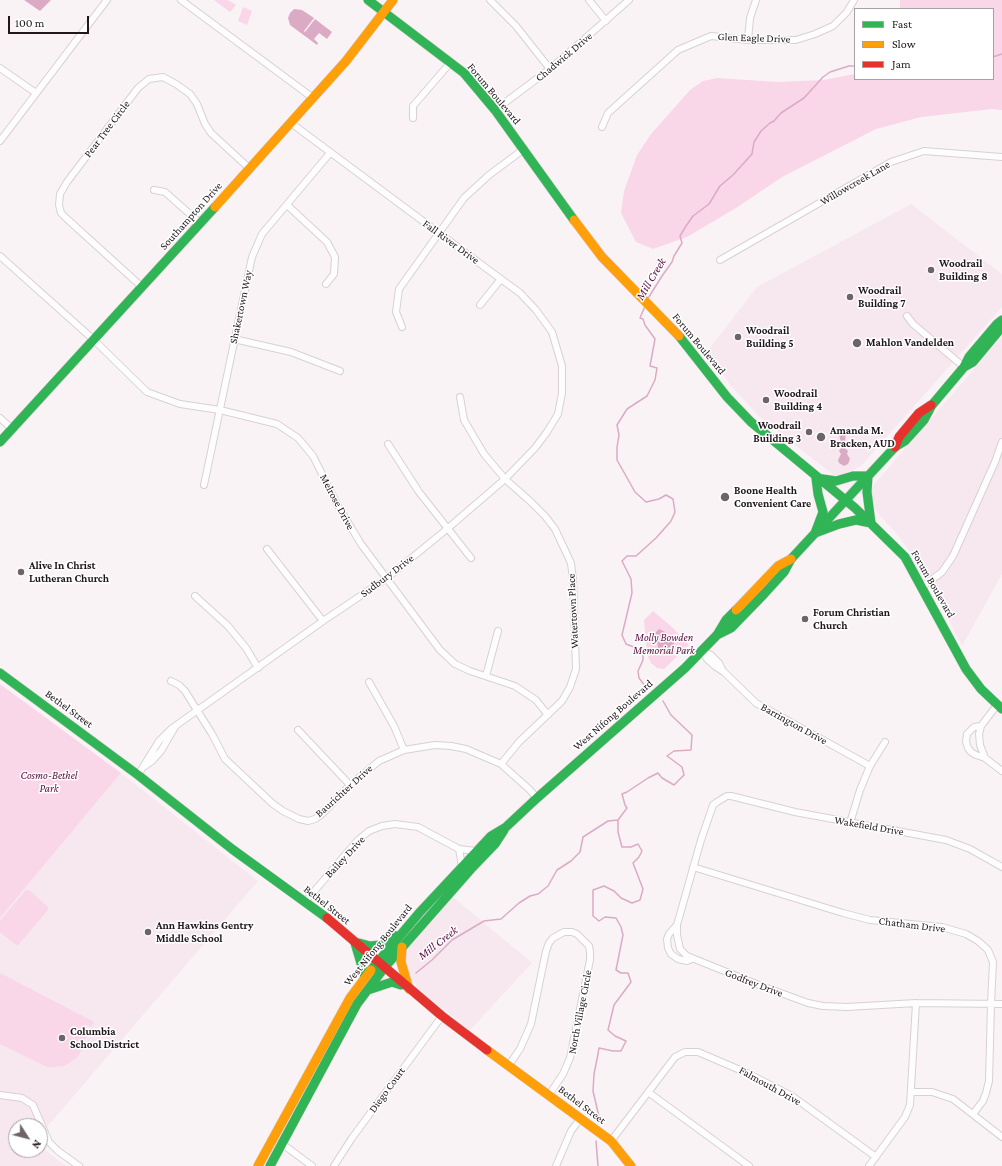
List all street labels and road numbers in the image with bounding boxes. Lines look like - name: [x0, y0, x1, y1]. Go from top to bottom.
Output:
- street label: Chadwick Drive: [533, 29, 595, 85]
- street label: Glen Eagle Drive: [717, 30, 791, 46]
- street label: Forum Boulevard: [465, 61, 523, 127]
- street label: Pear Tree Circle: [81, 98, 133, 160]
- street label: Willowcreek Lane: [818, 158, 892, 208]
- street label: Southampton Drive: [157, 179, 225, 253]
- street label: Fall River Drive: [420, 217, 482, 267]
- street label: Shakertown Way: [227, 269, 255, 345]
- street label: Forum Boulevard: [670, 311, 728, 377]
- street label: Melrose Drive: [317, 472, 357, 532]
- street label: Forum Boulevard: [908, 548, 958, 620]
- street label: Sudbury Drive: [358, 552, 416, 600]
- street label: Watertown Place: [564, 573, 582, 649]
- street label: West Nifong Boulevard: [571, 677, 655, 753]
- street label: Bethel Street: [42, 687, 96, 731]
- street label: Barrington Drive: [758, 700, 830, 748]
- street label: Baurichter Drive: [313, 762, 375, 820]
- street label: Wakefield Drive: [833, 813, 905, 839]
- street label: Bailey Drive: [322, 833, 368, 881]
- street label: Bethel Street: [301, 883, 353, 927]
- street label: West Nifong Boulevard: [341, 902, 415, 988]
- street label: Chatham Drive: [878, 914, 946, 936]
- street label: Godfrey Drive: [723, 966, 785, 1000]
- street label: North Village Circle: [565, 969, 595, 1055]
- street label: Falmouth Drive: [737, 1064, 803, 1108]
- street label: Diego Court: [366, 1065, 408, 1115]
- street label: Bethel Street: [556, 1083, 608, 1127]

